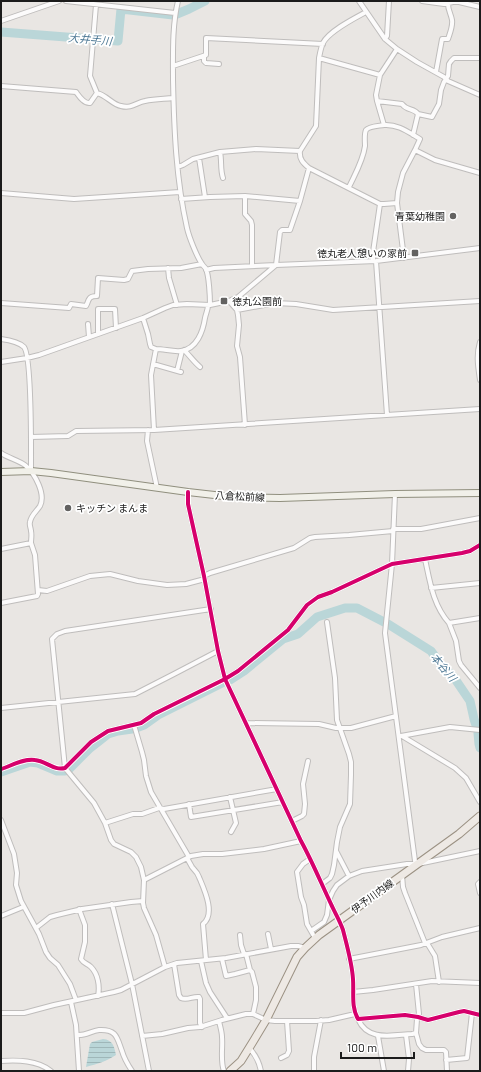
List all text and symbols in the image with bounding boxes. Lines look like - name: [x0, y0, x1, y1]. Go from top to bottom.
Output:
- water label: 大井手川: [68, 31, 113, 47]
- place label: 青葉幼稚園: [395, 210, 445, 222]
- marker: 青葉幼稚園: [448, 211, 458, 221]
- place label: 徳丸老人憩いの家前: [317, 247, 407, 259]
- marker: 徳丸老人憩いの家前: [410, 248, 420, 258]
- place label: 徳丸公園前: [232, 295, 282, 307]
- marker: 徳丸公園前: [219, 296, 229, 306]
- street label: 八倉松前線: [215, 489, 265, 503]
- place label: キッチン まんま: [76, 502, 148, 514]
- marker: キッチン まんま: [63, 503, 73, 513]
- water label: 本谷川: [428, 650, 460, 685]
- street label: 伊予川内線: [348, 876, 396, 916]
- scale bar: [341, 1034, 414, 1060]
- text: 100 m: [347, 1040, 377, 1054]

